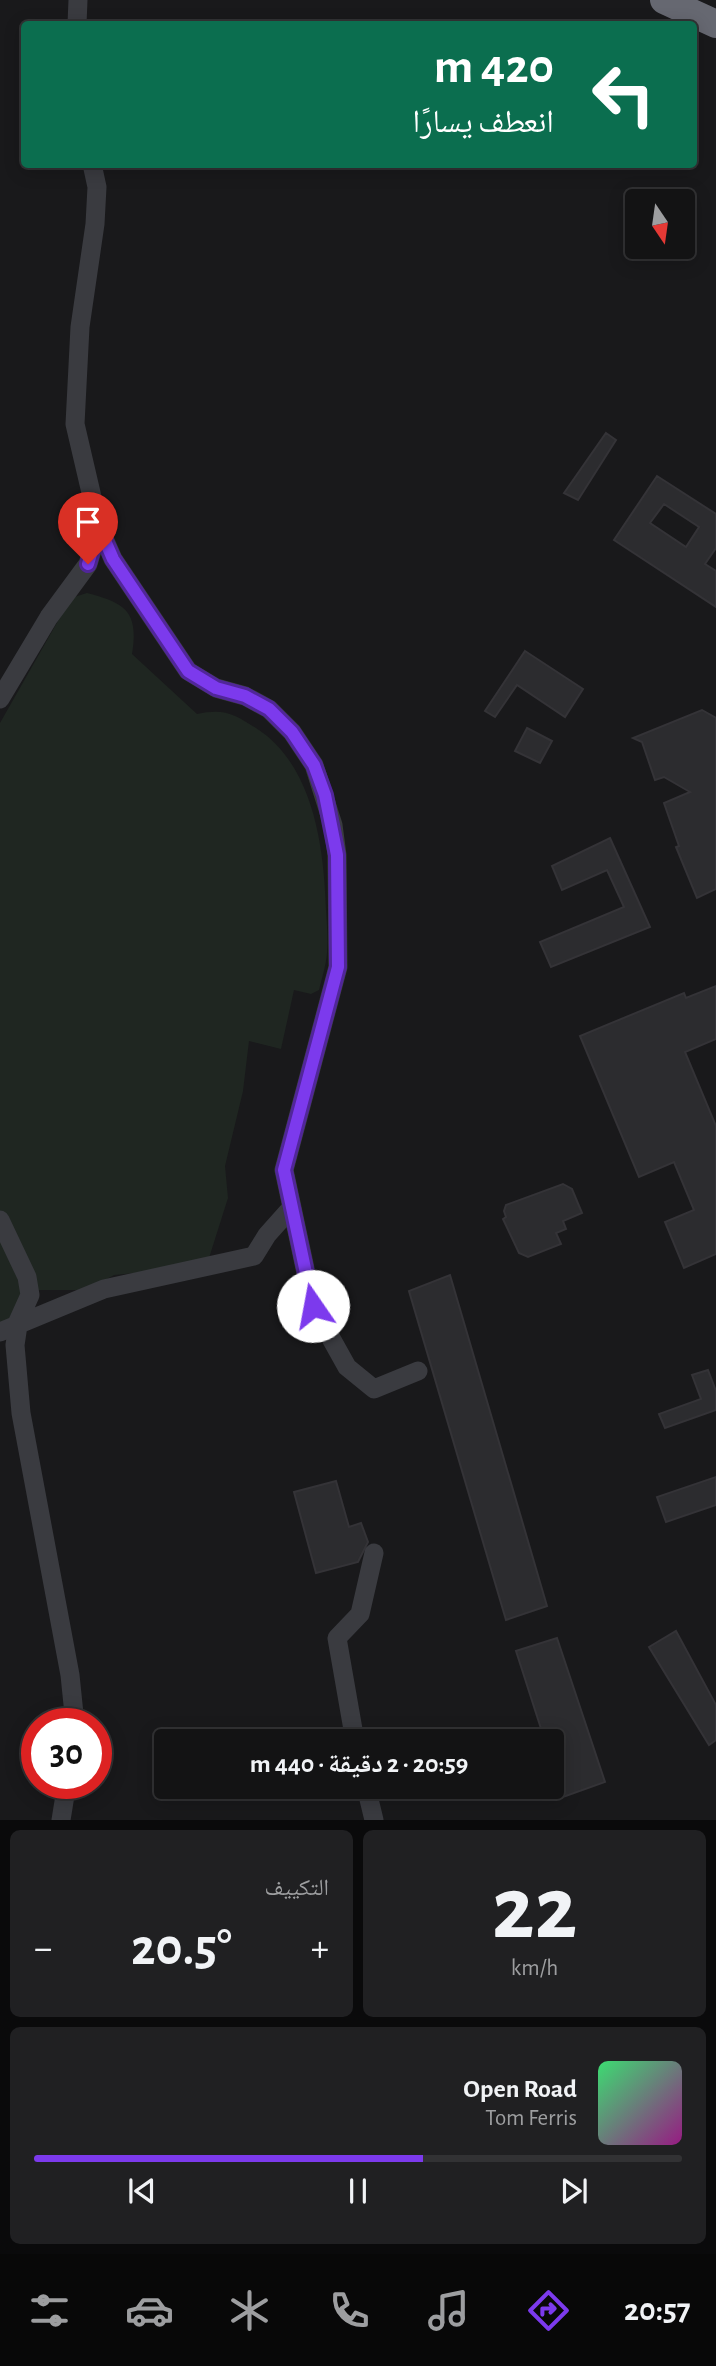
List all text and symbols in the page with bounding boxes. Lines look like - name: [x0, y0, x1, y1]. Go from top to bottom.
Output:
- text: 420 m: [434, 43, 554, 92]
- icon: left: [578, 49, 669, 140]
- text: انعطف يسارًا: [413, 106, 554, 138]
- north arrow: [625, 189, 695, 259]
- map controls: [625, 189, 695, 259]
- pin: [58, 492, 118, 564]
- icon: arrive: [69, 503, 107, 541]
- position arrow: [276, 1269, 350, 1343]
- speed limit sign: 30: [21, 1708, 112, 1799]
- text: 20:59 · 2 دقيقة · 440 m: [250, 1751, 468, 1777]
- text: 22: [492, 1864, 577, 1955]
- text: التكييف: [264, 1877, 329, 1900]
- text: 20.5°: [131, 1922, 232, 1974]
- text: −: [34, 1930, 52, 1968]
- text: +: [311, 1930, 329, 1968]
- text: km/h: [511, 1957, 558, 1980]
- text: Open Road: [463, 2076, 577, 2102]
- text: Tom Ferris: [485, 2107, 577, 2130]
- icon: previous: [123, 2172, 161, 2210]
- icon: pause: [339, 2172, 377, 2210]
- icon: next: [555, 2172, 593, 2210]
- icon: filters: [25, 2286, 74, 2335]
- icon: car: [125, 2286, 174, 2335]
- icon: climate: [225, 2286, 274, 2335]
- icon: phone: [325, 2286, 374, 2335]
- icon: music: [424, 2286, 473, 2335]
- icon: directions: [524, 2286, 573, 2335]
- text: 20:57: [624, 2294, 691, 2326]

